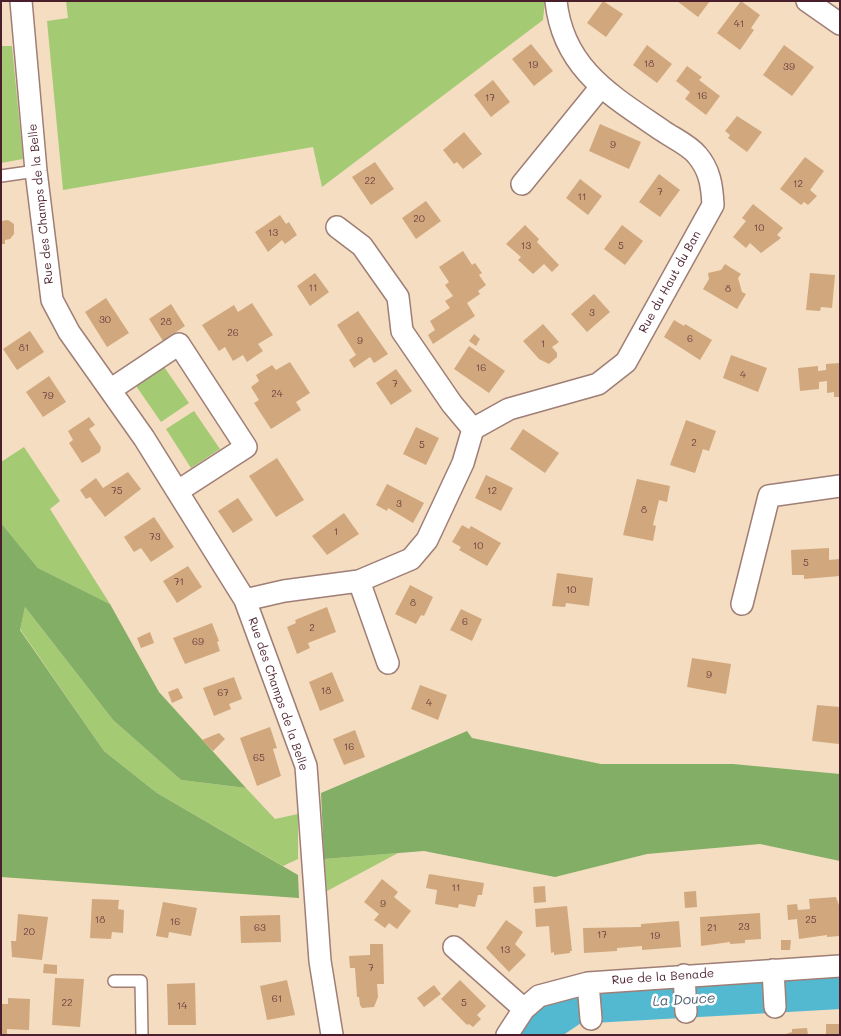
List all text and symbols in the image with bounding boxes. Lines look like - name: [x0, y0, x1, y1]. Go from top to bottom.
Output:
- house number: 41: [734, 18, 744, 30]
- house number: 18: [644, 58, 654, 70]
- house number: 19: [528, 59, 538, 71]
- house number: 39: [783, 61, 795, 73]
- house number: 16: [697, 90, 707, 102]
- house number: 17: [485, 92, 495, 104]
- street label: Rue des Champs de la Belle: [25, 123, 57, 285]
- house number: 9: [610, 139, 616, 151]
- house number: 22: [364, 175, 376, 187]
- house number: 12: [793, 178, 803, 190]
- house number: 7: [657, 186, 663, 198]
- house number: 11: [578, 191, 586, 203]
- house number: 20: [413, 213, 425, 225]
- house number: 10: [754, 222, 764, 234]
- house number: 13: [268, 227, 278, 239]
- street label: Rue du Haut du Ban: [636, 228, 704, 336]
- house number: 13: [521, 240, 531, 252]
- house number: 5: [618, 240, 624, 252]
- house number: 11: [309, 282, 317, 294]
- house number: 8: [725, 283, 731, 295]
- house number: 3: [589, 307, 595, 319]
- house number: 30: [99, 314, 111, 326]
- house number: 28: [160, 316, 172, 328]
- house number: 26: [227, 327, 239, 339]
- house number: 6: [687, 333, 693, 345]
- house number: 9: [357, 335, 363, 347]
- house number: 1: [541, 338, 545, 350]
- house number: 81: [19, 342, 29, 354]
- house number: 16: [476, 362, 486, 374]
- house number: 4: [740, 369, 746, 381]
- house number: 7: [392, 378, 398, 390]
- house number: 24: [271, 388, 283, 400]
- house number: 79: [42, 390, 54, 402]
- house number: 2: [691, 437, 697, 449]
- house number: 5: [419, 439, 425, 451]
- house number: 75: [111, 485, 123, 497]
- house number: 12: [487, 485, 497, 497]
- house number: 3: [396, 498, 402, 510]
- house number: 8: [641, 504, 647, 516]
- house number: 1: [334, 526, 338, 538]
- house number: 73: [149, 531, 161, 543]
- house number: 10: [473, 540, 483, 552]
- house number: 5: [803, 557, 809, 569]
- house number: 71: [174, 576, 184, 588]
- house number: 10: [566, 584, 576, 596]
- house number: 8: [410, 597, 416, 609]
- street label: Rue des Champs de la Belle: [245, 615, 311, 773]
- house number: 6: [462, 616, 468, 628]
- house number: 2: [309, 622, 315, 634]
- house number: 69: [192, 636, 204, 648]
- house number: 9: [706, 669, 712, 681]
- house number: 18: [321, 685, 331, 697]
- house number: 67: [217, 687, 229, 699]
- house number: 4: [426, 697, 432, 709]
- house number: 16: [344, 741, 354, 753]
- house number: 65: [253, 752, 265, 764]
- house number: 11: [452, 882, 460, 894]
- house number: 9: [380, 898, 386, 910]
- house number: 18: [95, 914, 105, 926]
- house number: 25: [805, 914, 817, 926]
- house number: 16: [170, 916, 180, 928]
- house number: 23: [738, 921, 750, 933]
- house number: 63: [254, 922, 266, 934]
- house number: 21: [707, 922, 717, 934]
- house number: 20: [23, 926, 35, 938]
- house number: 17: [597, 929, 607, 941]
- house number: 19: [650, 930, 660, 942]
- house number: 13: [500, 944, 510, 956]
- house number: 7: [368, 962, 374, 974]
- street label: Rue de la Benade: [611, 966, 715, 988]
- water label: La Douce: [652, 990, 716, 1010]
- house number: 61: [272, 993, 282, 1005]
- house number: 22: [61, 997, 73, 1009]
- house number: 5: [461, 997, 467, 1009]
- house number: 14: [177, 1000, 187, 1012]

